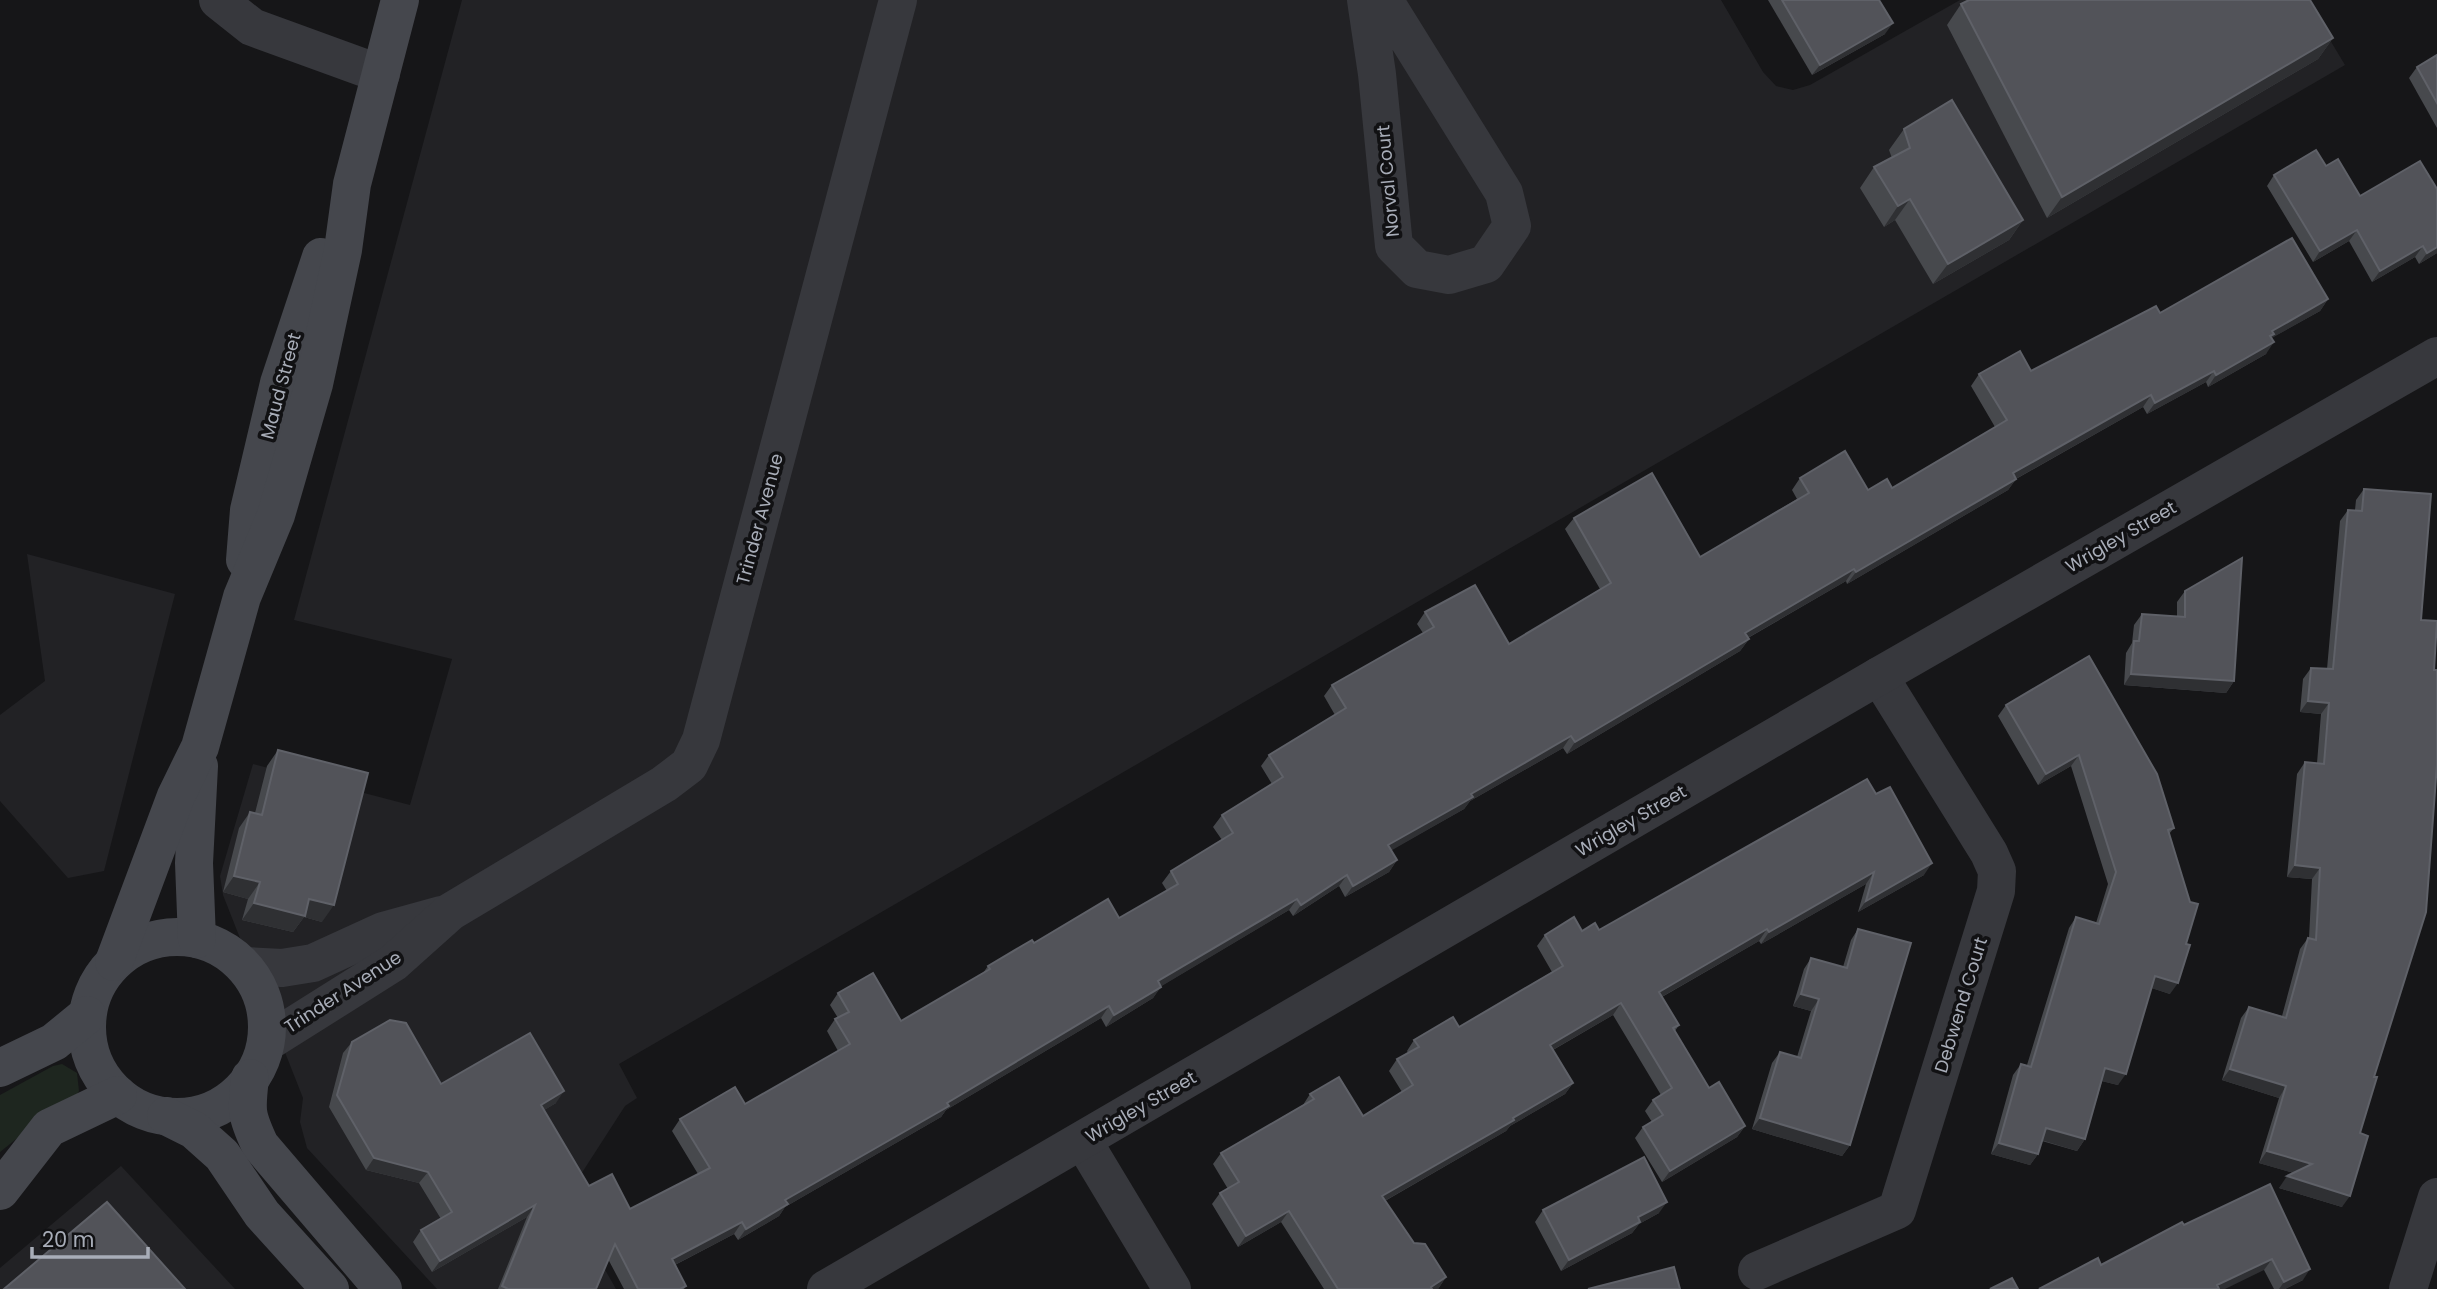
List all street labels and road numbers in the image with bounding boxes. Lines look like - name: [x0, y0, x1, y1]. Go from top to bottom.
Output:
- street label: Norval Court: [1370, 124, 1405, 238]
- street label: Maud Street: [254, 330, 307, 442]
- street label: Trinder Avenue: [730, 451, 789, 587]
- street label: Wrigley Street: [2061, 495, 2181, 578]
- street label: Wrigley Street: [1571, 779, 1691, 862]
- street label: Debwend Court: [1928, 934, 1993, 1076]
- street label: Trinder Avenue: [279, 944, 406, 1039]
- street label: Wrigley Street: [1081, 1065, 1201, 1148]

